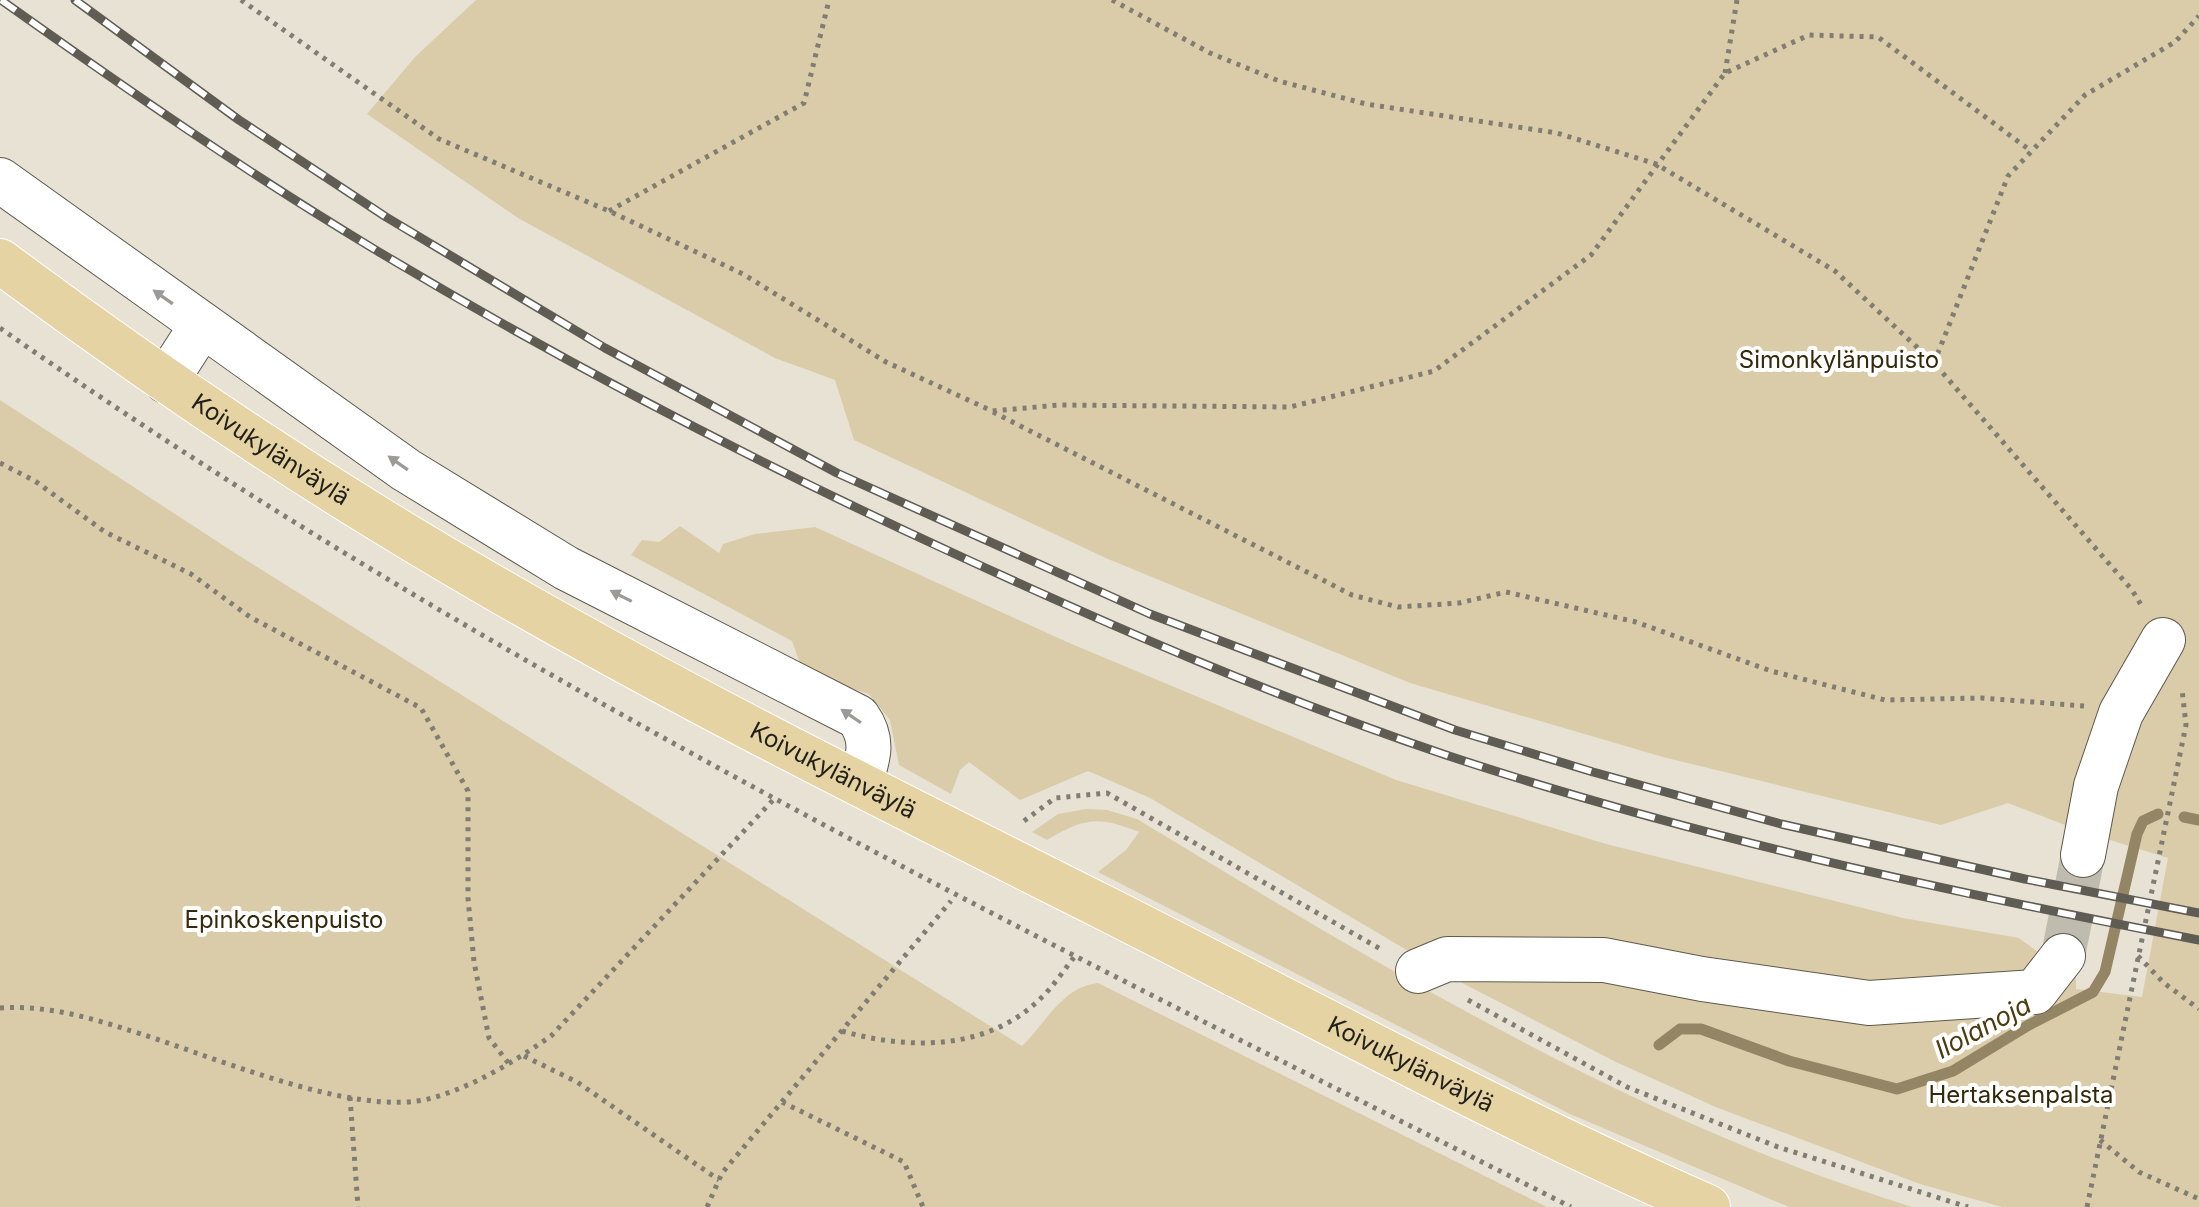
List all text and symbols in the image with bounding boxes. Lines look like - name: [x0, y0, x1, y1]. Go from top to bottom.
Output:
- one-way arrow: [152, 290, 173, 305]
- park label: Simonkylänpuisto: [1739, 345, 1939, 374]
- street label: Koivukylänväylä: [186, 387, 355, 511]
- one-way arrow: [387, 456, 408, 471]
- one-way arrow: [610, 590, 633, 603]
- one-way arrow: [841, 709, 862, 724]
- street label: Koivukylänväylä: [746, 716, 921, 825]
- park label: Epinkoskenpuisto: [185, 905, 383, 934]
- water label: Ilolanoja: [1929, 988, 2036, 1065]
- street label: Koivukylänväylä: [1323, 1010, 1499, 1118]
- park label: Hertaksenpalsta: [1928, 1080, 2114, 1109]

